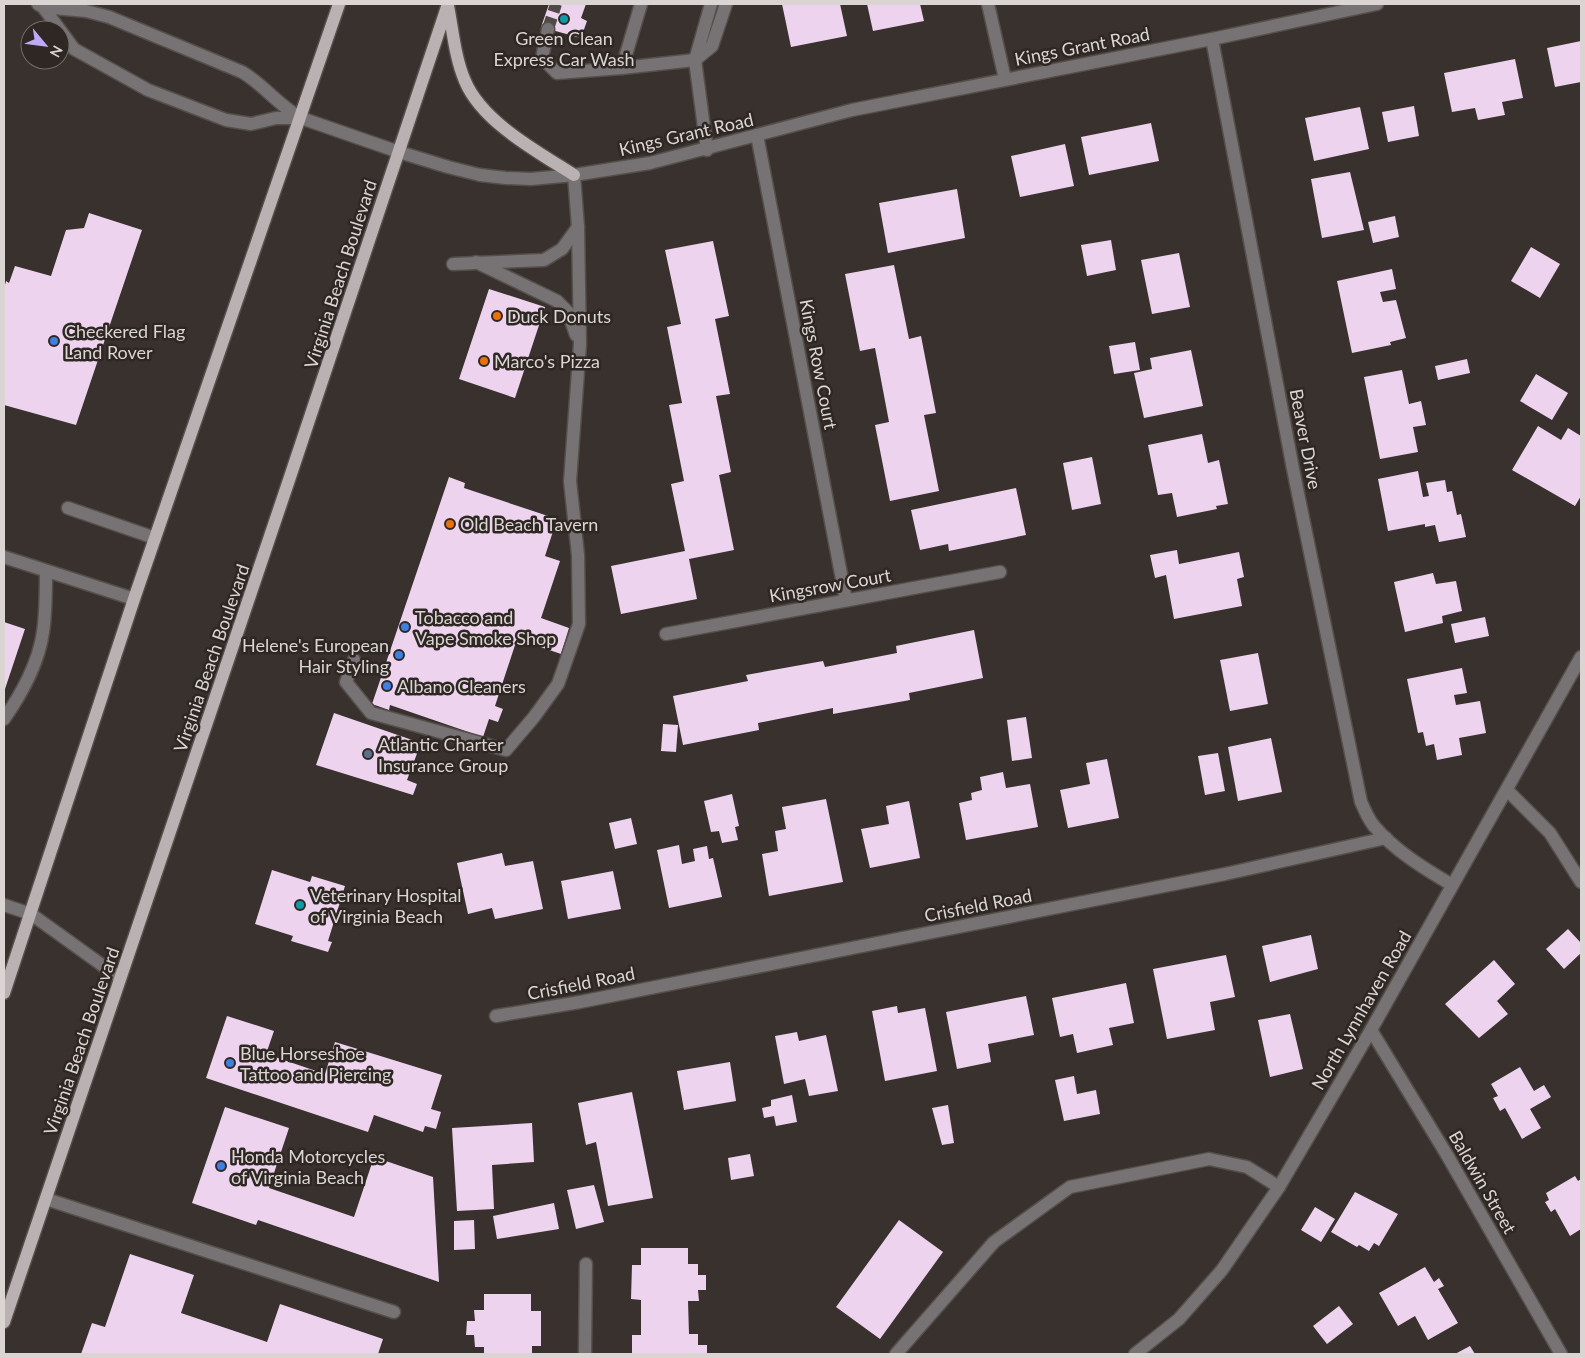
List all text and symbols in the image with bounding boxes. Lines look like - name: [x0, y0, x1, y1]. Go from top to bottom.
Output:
- marker: Green Clean Express Car Wash: [558, 13, 570, 25]
- north arrow: [20, 20, 70, 70]
- street label: Kings Grant Road: [1012, 22, 1152, 70]
- place label: Green Clean Express Car Wash: [493, 27, 635, 70]
- text: N: [47, 43, 67, 60]
- street label: Kings Grant Road: [617, 108, 755, 160]
- street label: Virginia Beach Boulevard: [299, 177, 381, 371]
- street label: Kings Row Court: [796, 297, 843, 432]
- place label: Duck Donuts: [507, 305, 611, 327]
- marker: Duck Donuts: [491, 310, 503, 322]
- place label: Checkered Flag Land Rover: [64, 320, 185, 363]
- marker: Checkered Flag Land Rover: [48, 335, 60, 347]
- place label: Marco's Pizza: [494, 350, 600, 372]
- marker: Marco's Pizza: [478, 355, 490, 367]
- street label: Beaver Drive: [1285, 387, 1327, 491]
- place label: Old Beach Tavern: [460, 513, 598, 535]
- marker: Old Beach Tavern: [444, 518, 456, 530]
- street label: Virginia Beach Boulevard: [168, 561, 254, 755]
- street label: Kingsrow Court: [767, 563, 893, 607]
- place label: Tobacco and Vape Smoke Shop: [415, 606, 556, 649]
- marker: Tobacco and Vape Smoke Shop: [399, 621, 411, 633]
- place label: Helene's European Hair Styling: [242, 634, 389, 677]
- marker: Helene's European Hair Styling: [393, 649, 405, 661]
- place label: Albano Cleaners: [397, 675, 526, 697]
- marker: Albano Cleaners: [381, 680, 393, 692]
- place label: Atlantic Charter Insurance Group: [378, 733, 508, 776]
- marker: Atlantic Charter Insurance Group: [362, 748, 374, 760]
- place label: Veterinary Hospital of Virginia Beach: [310, 884, 462, 927]
- street label: Crisfield Road: [922, 884, 1034, 926]
- marker: Veterinary Hospital of Virginia Beach: [294, 899, 306, 911]
- street label: North Lynnhaven Road: [1306, 926, 1416, 1094]
- street label: Virginia Beach Boulevard: [38, 944, 124, 1138]
- street label: Crisfield Road: [525, 962, 637, 1004]
- place label: Blue Horseshoe Tattoo and Piercing: [240, 1042, 391, 1085]
- marker: Blue Horseshoe Tattoo and Piercing: [224, 1057, 236, 1069]
- street label: Baldwin Street: [1445, 1127, 1522, 1238]
- place label: Honda Motorcycles of Virginia Beach: [231, 1145, 386, 1188]
- marker: Honda Motorcycles of Virginia Beach: [215, 1160, 227, 1172]

